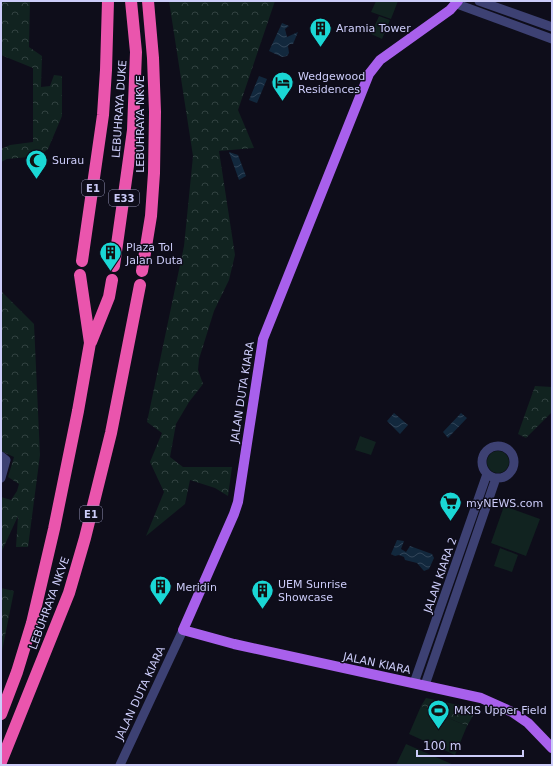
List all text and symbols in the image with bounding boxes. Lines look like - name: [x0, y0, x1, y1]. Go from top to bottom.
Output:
- building icon: Aramia Tower: [307, 15, 333, 48]
- place label: Aramia Tower: [336, 22, 411, 35]
- street label: LEBUHRAYA DUKE: [110, 59, 129, 159]
- hotel icon: Wedgewood Residences: [269, 69, 295, 102]
- place label: Wedgewood Residences: [298, 70, 365, 96]
- street label: LEBUHRAYA NKVE: [134, 75, 147, 173]
- mosque icon: Surau: [24, 147, 50, 180]
- place label: Surau: [52, 154, 84, 167]
- road number: E1: [82, 180, 104, 196]
- road number: E33: [109, 190, 139, 206]
- building icon: Plaza Tol Jalan Duta: [98, 240, 124, 273]
- place label: Plaza Tol Jalan Duta: [125, 241, 183, 267]
- street label: JALAN DUTA KIARA: [228, 340, 257, 445]
- supermarket icon: myNEWS.com: [437, 490, 463, 523]
- place label: myNEWS.com: [466, 497, 543, 510]
- road number: E1: [80, 506, 102, 522]
- street label: JALAN KIARA 2: [421, 536, 460, 616]
- street label: LEBUHRAYA NKVE: [27, 555, 72, 651]
- building icon: Meridin: [148, 574, 174, 607]
- building icon: UEM Sunrise Showcase: [249, 577, 275, 610]
- place label: UEM Sunrise Showcase: [278, 578, 347, 604]
- place label: Meridin: [176, 581, 217, 594]
- street label: JALAN DUTA KIARA: [113, 644, 168, 743]
- street label: JALAN KIARA: [341, 650, 412, 677]
- sports icon: MKIS Upper Field: [425, 697, 451, 730]
- place label: MKIS Upper Field: [454, 704, 547, 717]
- scale bar: [417, 732, 523, 758]
- text: 100 m: [423, 739, 461, 753]

